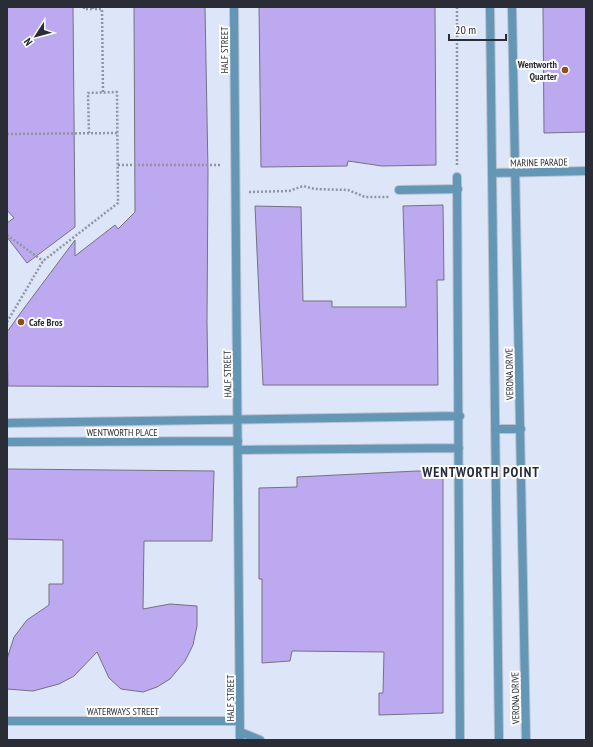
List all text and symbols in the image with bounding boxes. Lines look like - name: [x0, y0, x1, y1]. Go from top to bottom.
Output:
- north arrow: [16, 16, 56, 56]
- scale bar: [449, 16, 506, 42]
- text: 20 m: [455, 22, 476, 37]
- street label: HALF STREET: [218, 26, 231, 74]
- text: N: [20, 35, 35, 48]
- place label: Wentworth Quarter: [517, 58, 558, 83]
- marker: Wentworth Quarter: [560, 65, 570, 75]
- street label: MARINE PARADE: [510, 155, 568, 170]
- place label: Cafe Bros: [29, 316, 63, 329]
- marker: Cafe Bros: [16, 317, 26, 327]
- street label: VERONA DRIVE: [503, 348, 516, 401]
- street label: HALF STREET: [221, 350, 234, 398]
- street label: WENTWORTH PLACE: [86, 426, 158, 439]
- district label: WENTWORTH POINT: [421, 463, 540, 481]
- street label: VERONA DRIVE: [509, 672, 522, 725]
- street label: HALF STREET: [224, 674, 237, 722]
- street label: WATERWAYS STREET: [87, 705, 160, 718]

